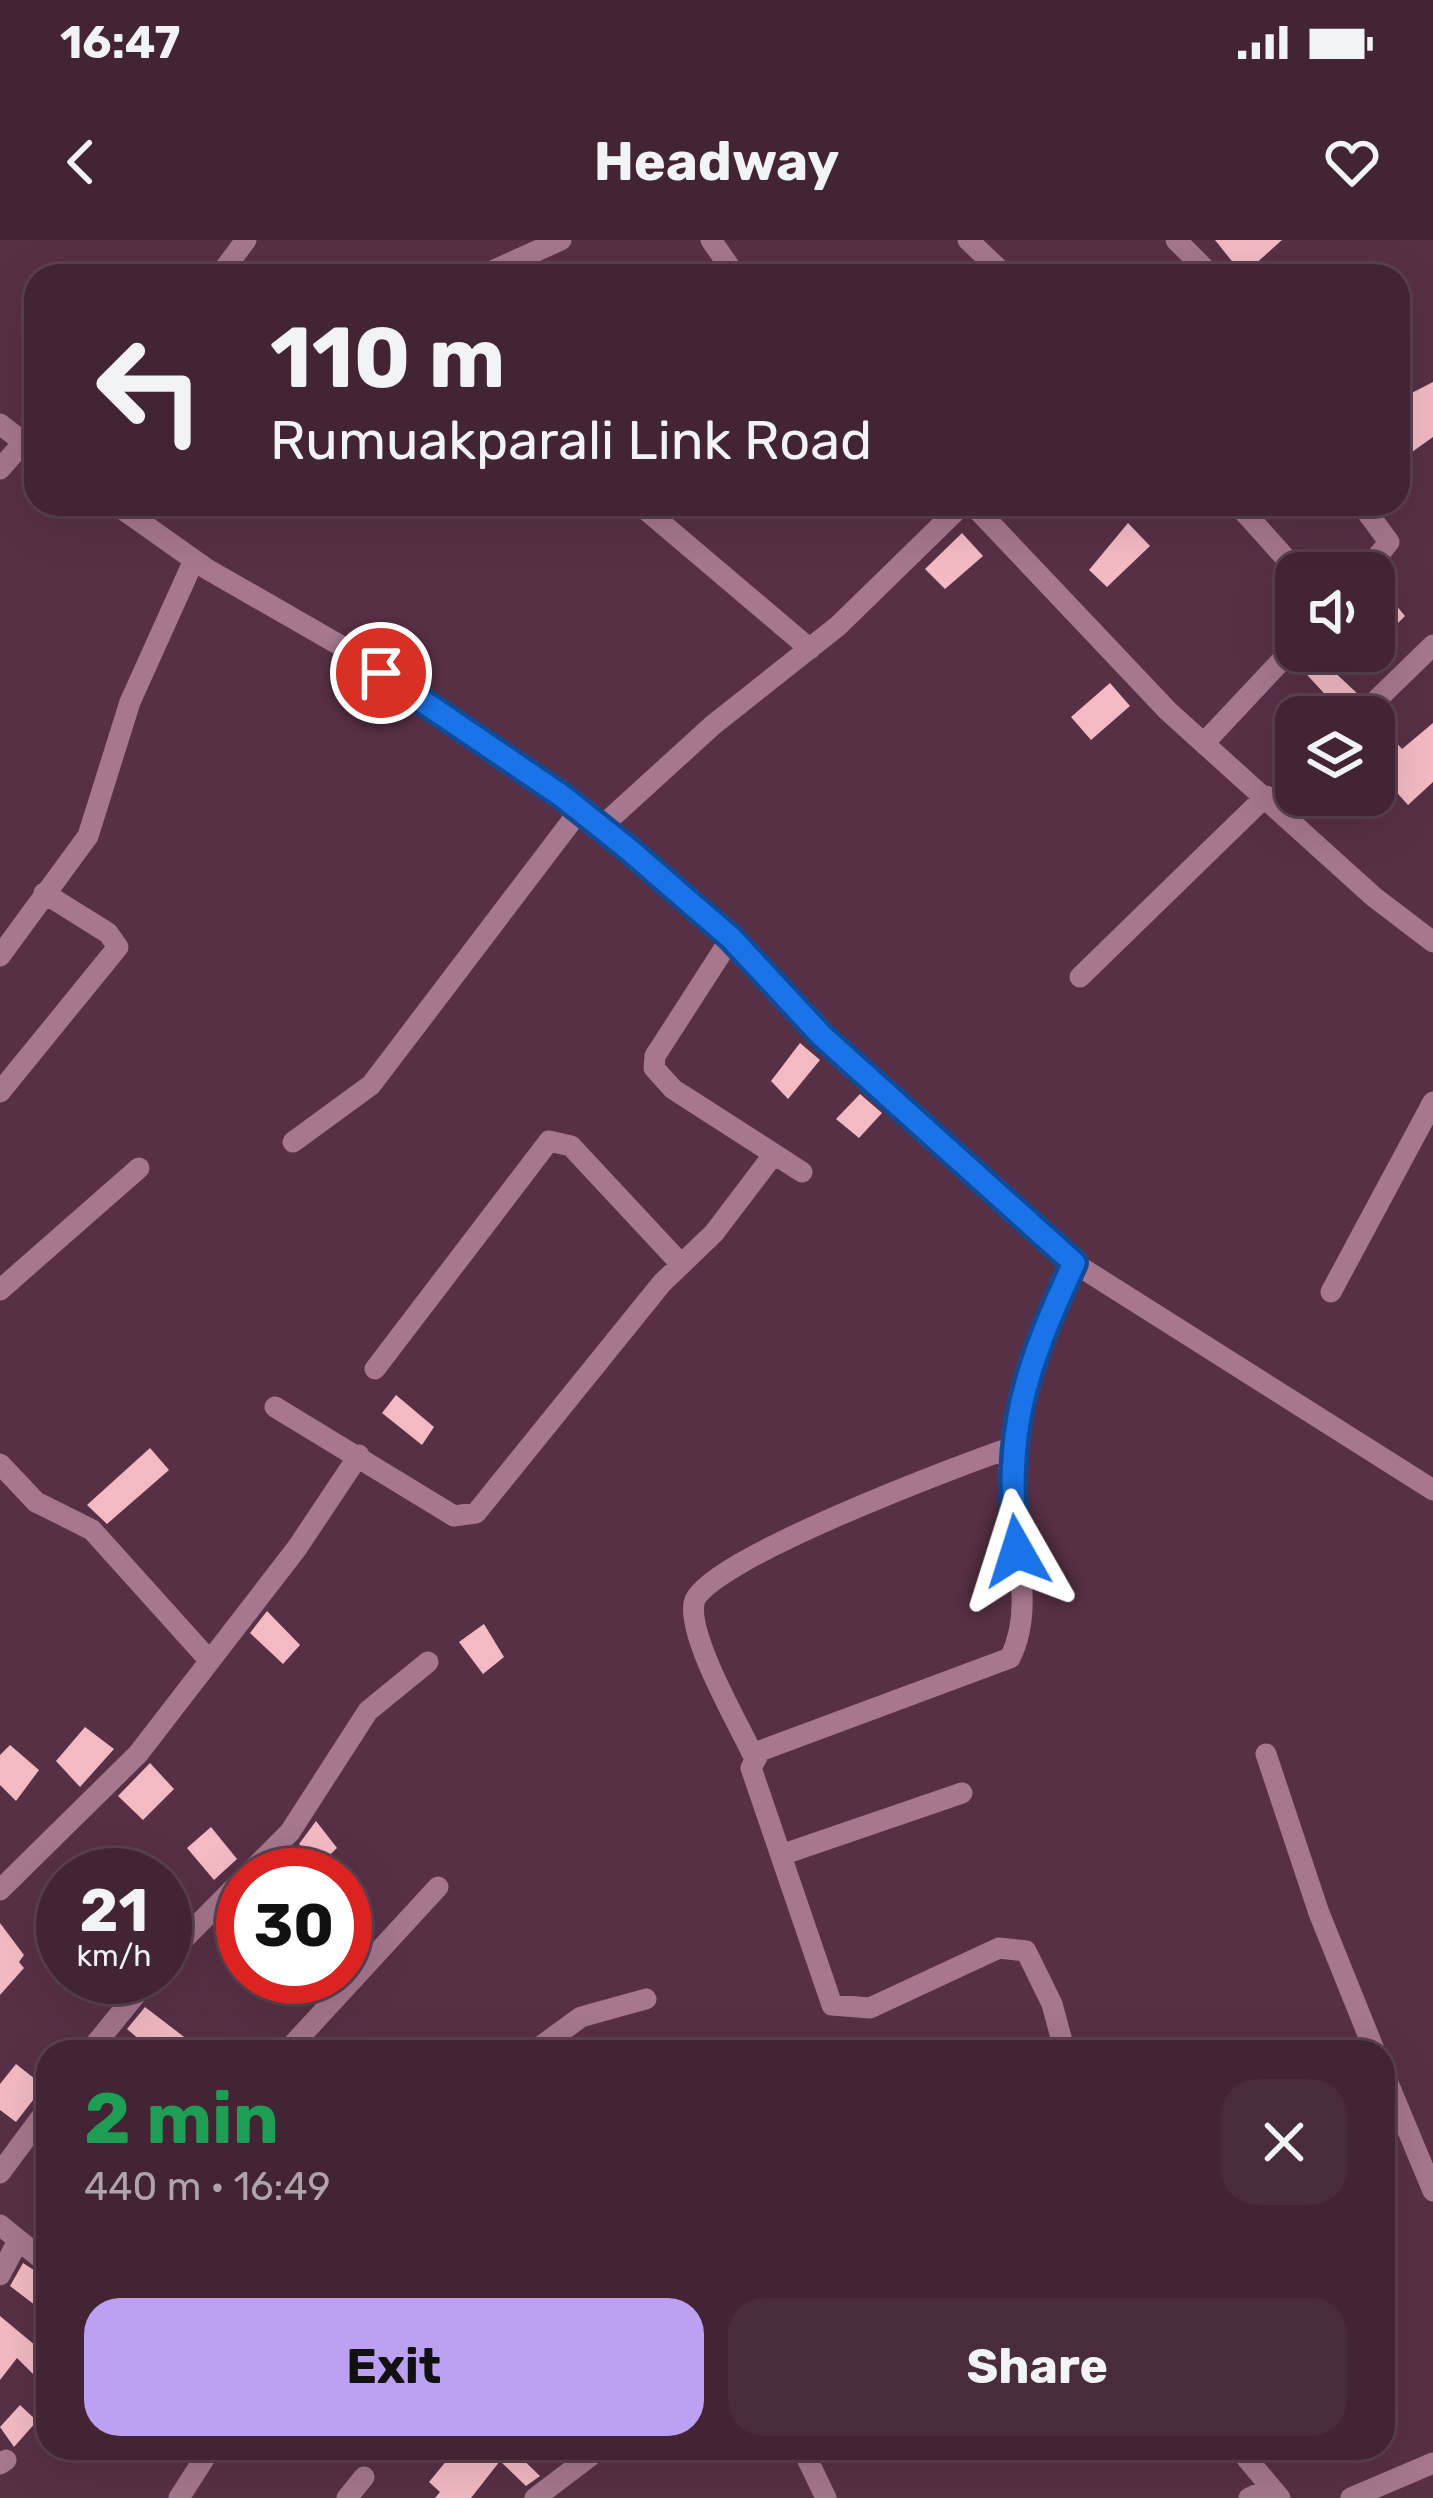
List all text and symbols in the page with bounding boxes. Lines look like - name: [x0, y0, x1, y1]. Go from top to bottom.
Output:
- text: 16:47: [60, 16, 180, 69]
- icon: back: [48, 129, 114, 195]
- icon: heart: [1319, 129, 1385, 195]
- text: Headway: [594, 130, 839, 194]
- text: 110 m: [270, 308, 505, 408]
- icon: left: [72, 312, 228, 468]
- text: Rumuakparali Link Road: [270, 409, 872, 473]
- map controls: [1275, 552, 1395, 816]
- button: sound: [1275, 552, 1395, 672]
- pin: [330, 622, 432, 724]
- icon: arrive: [348, 640, 414, 706]
- button: layers: [1275, 696, 1395, 816]
- position arrow: [954, 1488, 1080, 1614]
- speed limit sign: 30: [216, 1848, 372, 2004]
- text: 21: [80, 1875, 148, 1946]
- text: km/h: [77, 1938, 151, 1974]
- text: 2 min: [84, 2076, 279, 2161]
- button: close: [1221, 2079, 1347, 2205]
- text: 440 m · 16:49: [84, 2164, 331, 2210]
- button: Exit: [84, 2298, 704, 2436]
- button: Share: [728, 2298, 1347, 2436]

